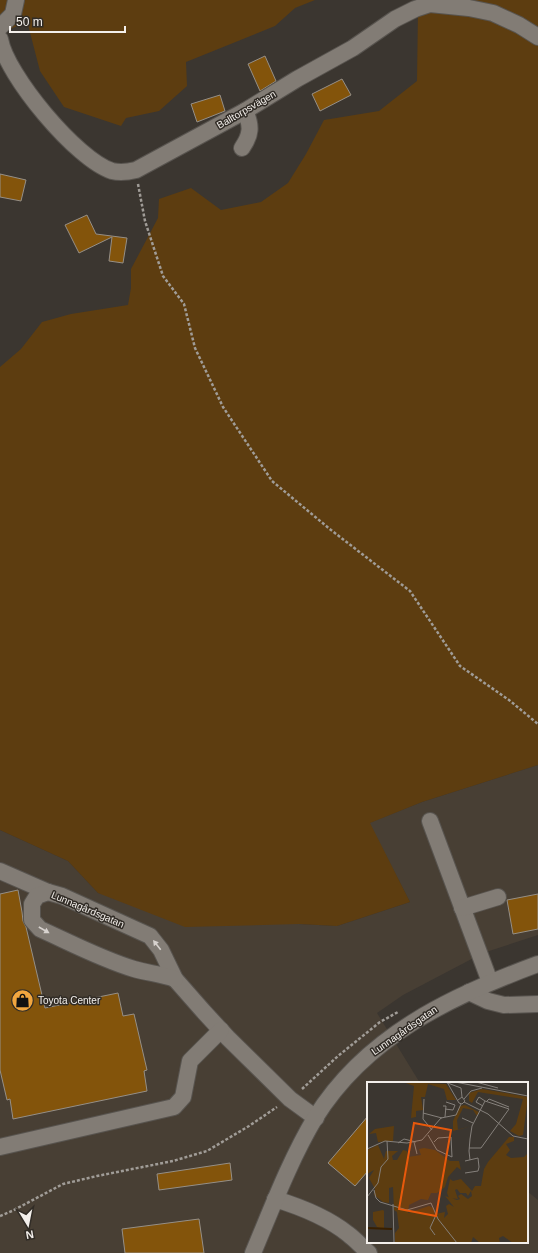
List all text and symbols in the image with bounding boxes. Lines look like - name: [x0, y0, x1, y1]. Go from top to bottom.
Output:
- scale bar: [10, 8, 125, 34]
- text: 50 m: [16, 15, 43, 29]
- street label: Balltorpsvägen: [215, 88, 278, 131]
- street label: Lunnagårdsgatan: [50, 889, 126, 930]
- one-way arrow: [38, 927, 50, 934]
- one-way arrow: [153, 939, 161, 950]
- shop icon: Toyota Center: [9, 987, 35, 1013]
- place label: Toyota Center: [38, 995, 101, 1006]
- street label: Lunnagårdsgatan: [369, 1004, 439, 1057]
- inset map: [367, 1082, 528, 1243]
- north arrow: [8, 1205, 48, 1245]
- text: N: [25, 1228, 35, 1241]

